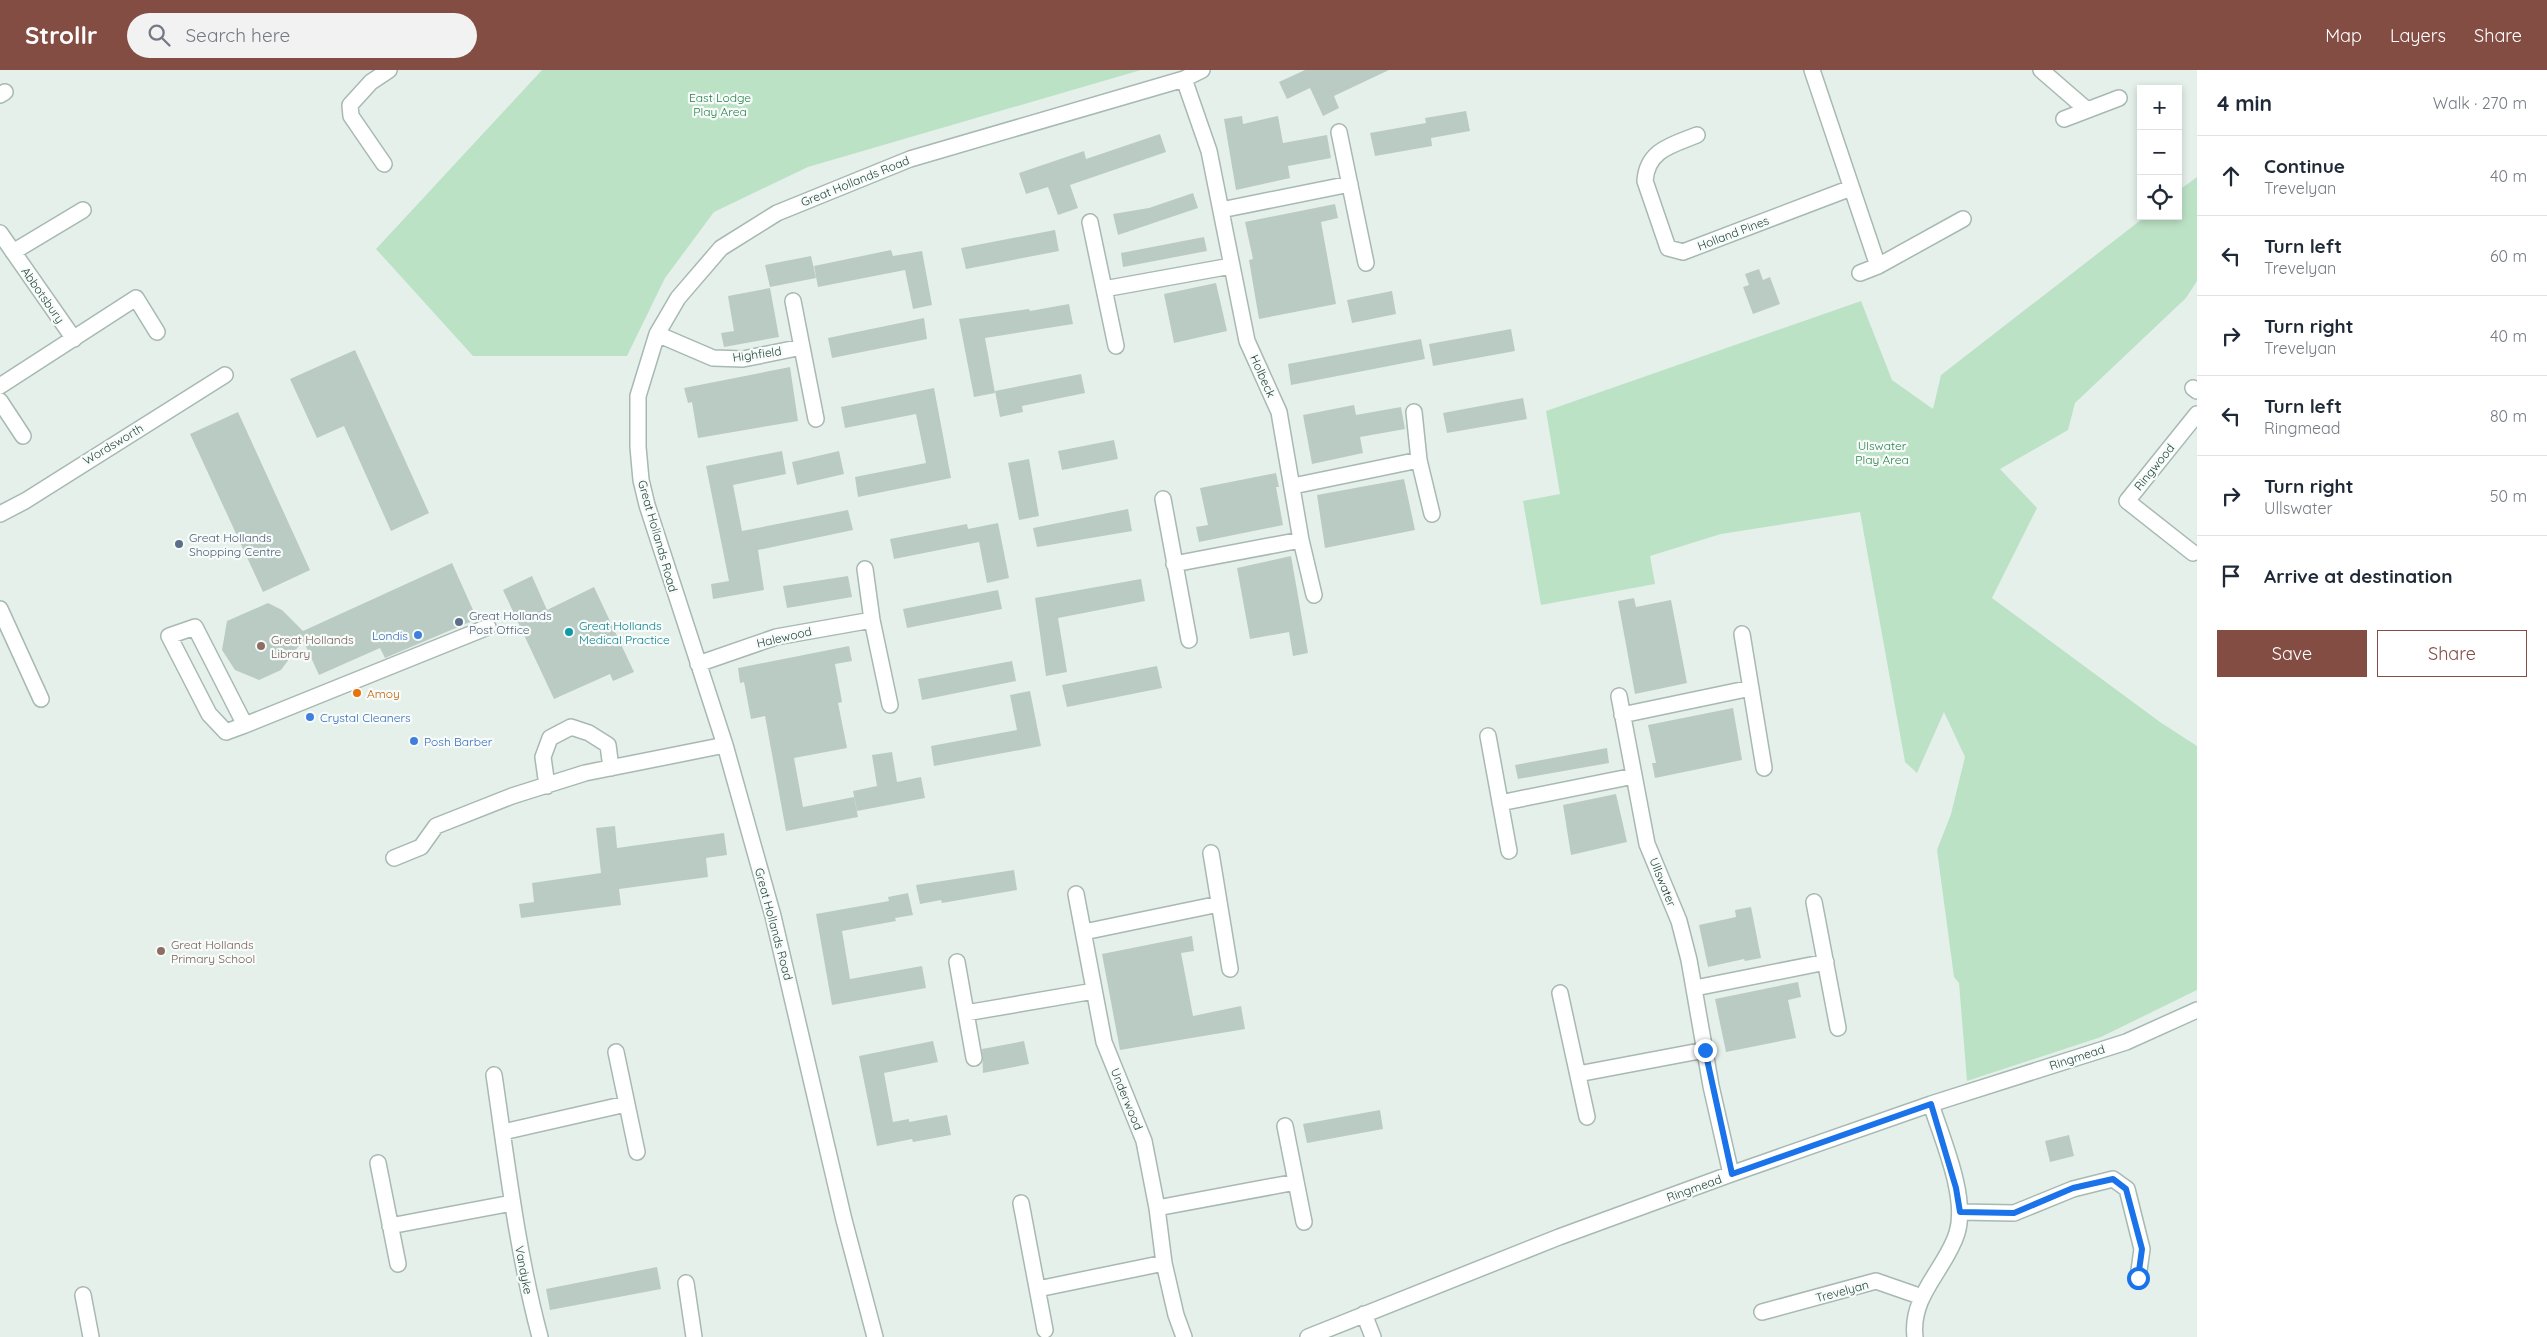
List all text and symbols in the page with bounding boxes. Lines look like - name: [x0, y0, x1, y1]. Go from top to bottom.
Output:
- search box: [127, 13, 477, 58]
- text: Strollr: [25, 20, 97, 50]
- icon: search: [145, 21, 173, 49]
- text: Search here: [185, 23, 290, 47]
- text: Map: [2325, 24, 2362, 47]
- text: Layers: [2390, 24, 2446, 47]
- text: Share: [2474, 24, 2522, 47]
- map controls: [2137, 85, 2182, 220]
- button: +: [2137, 85, 2182, 130]
- park label: East Lodge Play Area: [689, 90, 751, 119]
- text: 4 min: [2217, 90, 2272, 116]
- text: Walk · 270 m: [2433, 93, 2527, 113]
- button: −: [2137, 130, 2182, 175]
- street label: Great Hollands Road: [799, 152, 911, 210]
- text: Continue: [2264, 154, 2345, 178]
- icon: ahead: [2217, 162, 2245, 190]
- text: 40 m: [2490, 166, 2527, 186]
- button: locate: [2137, 175, 2182, 220]
- text: Trevelyan: [2264, 178, 2336, 198]
- street label: Holland Pines: [1695, 212, 1771, 253]
- text: Turn left: [2264, 234, 2342, 258]
- icon: left: [2217, 242, 2245, 270]
- text: 60 m: [2490, 246, 2527, 266]
- text: Trevelyan: [2264, 258, 2336, 278]
- street label: Abbotsbury: [18, 264, 68, 326]
- text: Turn right: [2264, 314, 2353, 338]
- icon: right: [2217, 322, 2245, 350]
- text: 40 m: [2490, 326, 2527, 346]
- text: Trevelyan: [2264, 338, 2336, 358]
- street label: Highfield: [732, 343, 782, 365]
- street label: Holbeck: [1247, 352, 1279, 400]
- text: Turn left: [2264, 394, 2342, 418]
- icon: left: [2217, 402, 2245, 430]
- text: 80 m: [2490, 406, 2527, 426]
- text: Ringmead: [2264, 418, 2340, 438]
- street label: Wordsworth: [80, 420, 146, 468]
- park label: Ulswater Play Area: [1855, 438, 1909, 467]
- street label: Ringwood: [2131, 441, 2177, 493]
- text: Turn right: [2264, 474, 2353, 498]
- street label: Great Hollands Road: [635, 478, 681, 594]
- icon: right: [2217, 482, 2245, 510]
- text: 50 m: [2490, 486, 2527, 506]
- text: Ullswater: [2264, 498, 2333, 518]
- place label: Great Hollands Shopping Centre: [189, 530, 282, 559]
- marker: Great Hollands Shopping Centre: [173, 538, 185, 550]
- icon: arrive: [2217, 562, 2245, 590]
- text: Arrive at destination: [2264, 564, 2453, 588]
- place label: Great Hollands Post Office: [469, 608, 552, 637]
- marker: Great Hollands Post Office: [453, 616, 465, 628]
- place label: Great Hollands Medical Practice: [579, 618, 670, 647]
- street label: Halewood: [755, 623, 813, 651]
- marker: Great Hollands Medical Practice: [563, 626, 575, 638]
- place label: Londis: [372, 628, 408, 643]
- marker: Londis: [412, 629, 424, 641]
- button: Save: [2217, 630, 2367, 677]
- button: Share: [2377, 630, 2527, 677]
- place label: Great Hollands Library: [271, 632, 354, 661]
- marker: Great Hollands Library: [255, 640, 267, 652]
- place label: Amoy: [367, 686, 400, 701]
- marker: Amoy: [351, 687, 363, 699]
- place label: Crystal Cleaners: [320, 710, 411, 725]
- marker: Crystal Cleaners: [304, 711, 316, 723]
- place label: Posh Barber: [424, 734, 493, 749]
- marker: Posh Barber: [408, 735, 420, 747]
- street label: Ullswater: [1646, 855, 1680, 909]
- street label: Great Hollands Road: [752, 866, 796, 982]
- place label: Great Hollands Primary School: [171, 937, 255, 966]
- marker: Great Hollands Primary School: [155, 945, 167, 957]
- route end: [1694, 1039, 1717, 1062]
- street label: Ringmead: [2047, 1041, 2107, 1073]
- street label: Underwood: [1108, 1066, 1146, 1132]
- street label: Ringmead: [1664, 1171, 1724, 1205]
- street label: Vandyke: [512, 1244, 536, 1296]
- route start: [2127, 1267, 2150, 1290]
- street label: Trevelyan: [1814, 1277, 1870, 1305]

